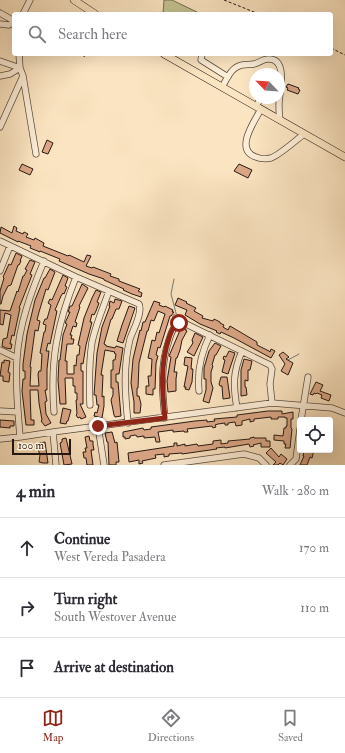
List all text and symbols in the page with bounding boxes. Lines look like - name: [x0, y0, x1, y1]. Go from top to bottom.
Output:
- search box: [12, 12, 333, 56]
- icon: search: [26, 23, 48, 45]
- text: Search here: [58, 25, 127, 44]
- north arrow: [249, 68, 285, 104]
- route start: [170, 314, 188, 332]
- route end: [89, 417, 107, 435]
- map controls: [297, 417, 333, 453]
- button: locate: [297, 417, 333, 453]
- scale bar: [12, 437, 71, 456]
- text: 100 m: [18, 439, 44, 452]
- text: 4 min: [16, 481, 55, 502]
- text: Walk · 280 m: [262, 483, 329, 499]
- text: Continue: [54, 530, 110, 549]
- icon: ahead: [16, 537, 38, 559]
- text: 170 m: [299, 540, 329, 556]
- text: West Vereda Pasadera: [54, 549, 166, 565]
- text: Turn right: [54, 590, 117, 609]
- icon: right: [16, 597, 38, 619]
- text: 110 m: [300, 600, 329, 616]
- text: South Westover Avenue: [54, 609, 176, 625]
- icon: arrive: [16, 657, 38, 679]
- text: Arrive at destination: [54, 658, 174, 677]
- tab: Map: [42, 707, 64, 744]
- tab: Directions: [148, 707, 194, 744]
- tab: Saved: [278, 707, 303, 744]

